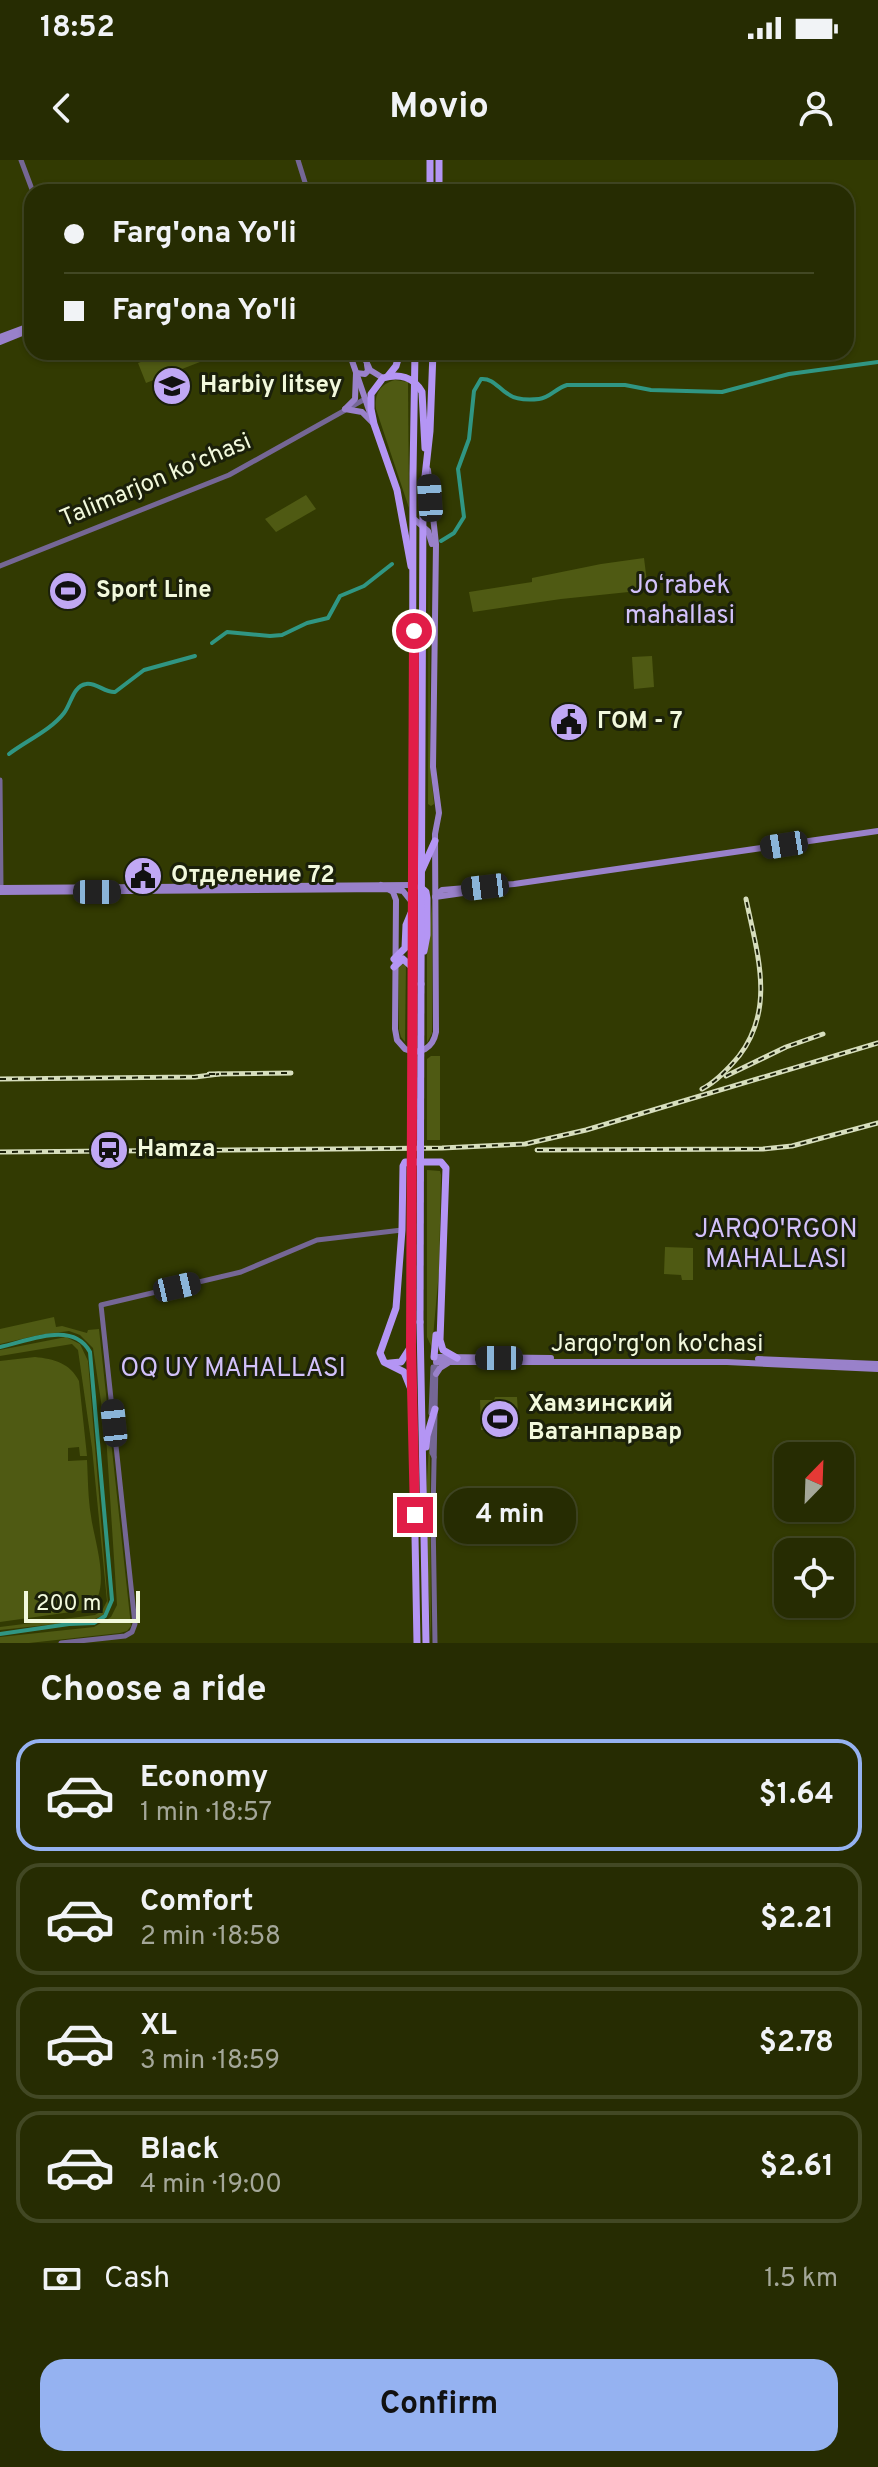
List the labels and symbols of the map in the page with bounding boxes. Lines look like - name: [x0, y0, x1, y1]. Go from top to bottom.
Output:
- school or university icon: Harbiy litsey: [151, 365, 193, 407]
- place label: Harbiy litsey: [200, 371, 342, 401]
- street label: Talimarjon ko'chasi: [56, 427, 256, 535]
- car: [416, 473, 444, 523]
- sports icon: Sport Line: [47, 570, 89, 612]
- district label: Joʻrabek mahallasi: [625, 570, 735, 633]
- place label: Sport Line: [96, 576, 212, 606]
- route start: [396, 613, 432, 649]
- public building icon: ГОМ - 7: [548, 701, 590, 743]
- place label: ГОМ - 7: [597, 707, 683, 737]
- car: [758, 829, 810, 861]
- public building icon: Отделение 72: [122, 855, 164, 897]
- place label: Отделение 72: [171, 861, 335, 891]
- car: [460, 872, 510, 902]
- car: [73, 880, 121, 904]
- station icon: Hamza: [88, 1129, 130, 1171]
- place label: Hamza: [137, 1135, 215, 1165]
- district label: JARQO'RGON MAHALLASI: [694, 1214, 858, 1277]
- car: [151, 1270, 203, 1304]
- street label: Jarqo'rg'on ko'chasi: [551, 1330, 763, 1360]
- car: [475, 1346, 523, 1370]
- district label: OQ UY MAHALLASI: [120, 1353, 346, 1386]
- place label: Хамзинский Ватанпарвар: [528, 1390, 682, 1448]
- car: [100, 1398, 128, 1448]
- sports icon: Хамзинский Ватанпарвар: [479, 1398, 521, 1440]
- north arrow: [774, 1442, 854, 1522]
- callout: 4 min: [443, 1487, 575, 1543]
- route end: [397, 1497, 433, 1533]
- scale bar: [24, 1587, 140, 1623]

